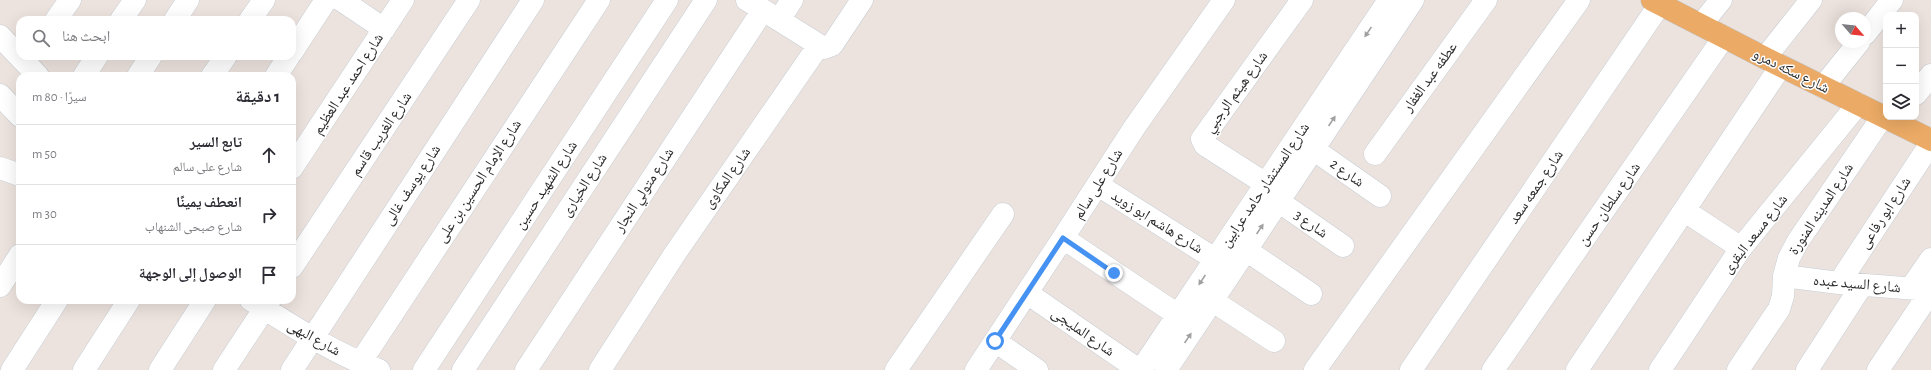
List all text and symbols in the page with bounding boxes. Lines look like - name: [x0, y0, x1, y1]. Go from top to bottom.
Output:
- north arrow: [1835, 12, 1871, 48]
- map controls: [1883, 12, 1919, 120]
- button: +: [1883, 12, 1919, 48]
- search box: [16, 16, 296, 60]
- icon: search: [30, 27, 52, 49]
- one-way arrow: [1364, 27, 1372, 38]
- text: ابحث هنا: [62, 29, 110, 44]
- street label: شارع احمد عبد العظيم: [310, 31, 388, 138]
- street label: عطفه عبد الغفار: [1399, 39, 1461, 116]
- street label: شارع سكه دمرو: [1749, 46, 1832, 98]
- street label: شارع هيثم الرجبي: [1201, 48, 1274, 138]
- button: −: [1883, 48, 1919, 84]
- button: layers: [1883, 84, 1919, 120]
- text: 1 دقيقة: [236, 88, 280, 105]
- street label: شارع الغريب قاسم: [347, 89, 416, 180]
- text: سيرًا · 80 m: [32, 91, 86, 104]
- one-way arrow: [1328, 116, 1336, 126]
- street label: شارع الإمام الحسين بن على: [434, 117, 526, 246]
- street label: شارع المستشار حامد عرابين: [1218, 120, 1314, 251]
- text: تابع السير: [190, 135, 242, 150]
- street label: شارع الشهيد حسين: [512, 138, 582, 233]
- street label: شارع يوسف غالى: [380, 142, 445, 229]
- icon: ahead: [258, 144, 280, 166]
- street label: شارع متولي النجار: [611, 145, 680, 238]
- street label: شارع المكاوى: [701, 145, 755, 212]
- street label: شارع على سالم: [1070, 146, 1127, 223]
- street label: شارع جمعه سعد: [1506, 147, 1568, 228]
- text: 50 m: [32, 148, 57, 161]
- street label: شارع الخيارى: [558, 151, 612, 220]
- street label: شارع 2: [1326, 156, 1367, 192]
- street label: شارع سلطان حسن: [1575, 160, 1645, 249]
- street label: شارع المدينه المنورة: [1786, 160, 1858, 259]
- text: شارع على سالم: [173, 161, 242, 174]
- street label: شارع ابو رفاعى: [1856, 174, 1915, 253]
- street label: شارع هاشم ابو زويد: [1107, 188, 1206, 258]
- street label: شارع مسعد البقرى: [1720, 192, 1792, 278]
- text: انعطف يمينًا: [176, 195, 242, 210]
- icon: right: [258, 204, 280, 226]
- street label: شارع 3: [1290, 207, 1331, 243]
- text: 30 m: [32, 208, 57, 221]
- text: شارع صبحى الشنهاب: [145, 221, 242, 234]
- one-way arrow: [1256, 224, 1264, 235]
- icon: arrive: [258, 264, 280, 286]
- route end: [1105, 264, 1123, 282]
- text: الوصول إلى الوجهة: [139, 266, 242, 281]
- street label: شارع السيد عبده: [1812, 273, 1902, 297]
- one-way arrow: [1198, 275, 1206, 285]
- street label: شارع المليجى: [1048, 305, 1117, 361]
- street label: شارع البهى: [284, 317, 343, 360]
- route start: [986, 332, 1004, 350]
- one-way arrow: [1184, 332, 1192, 343]

